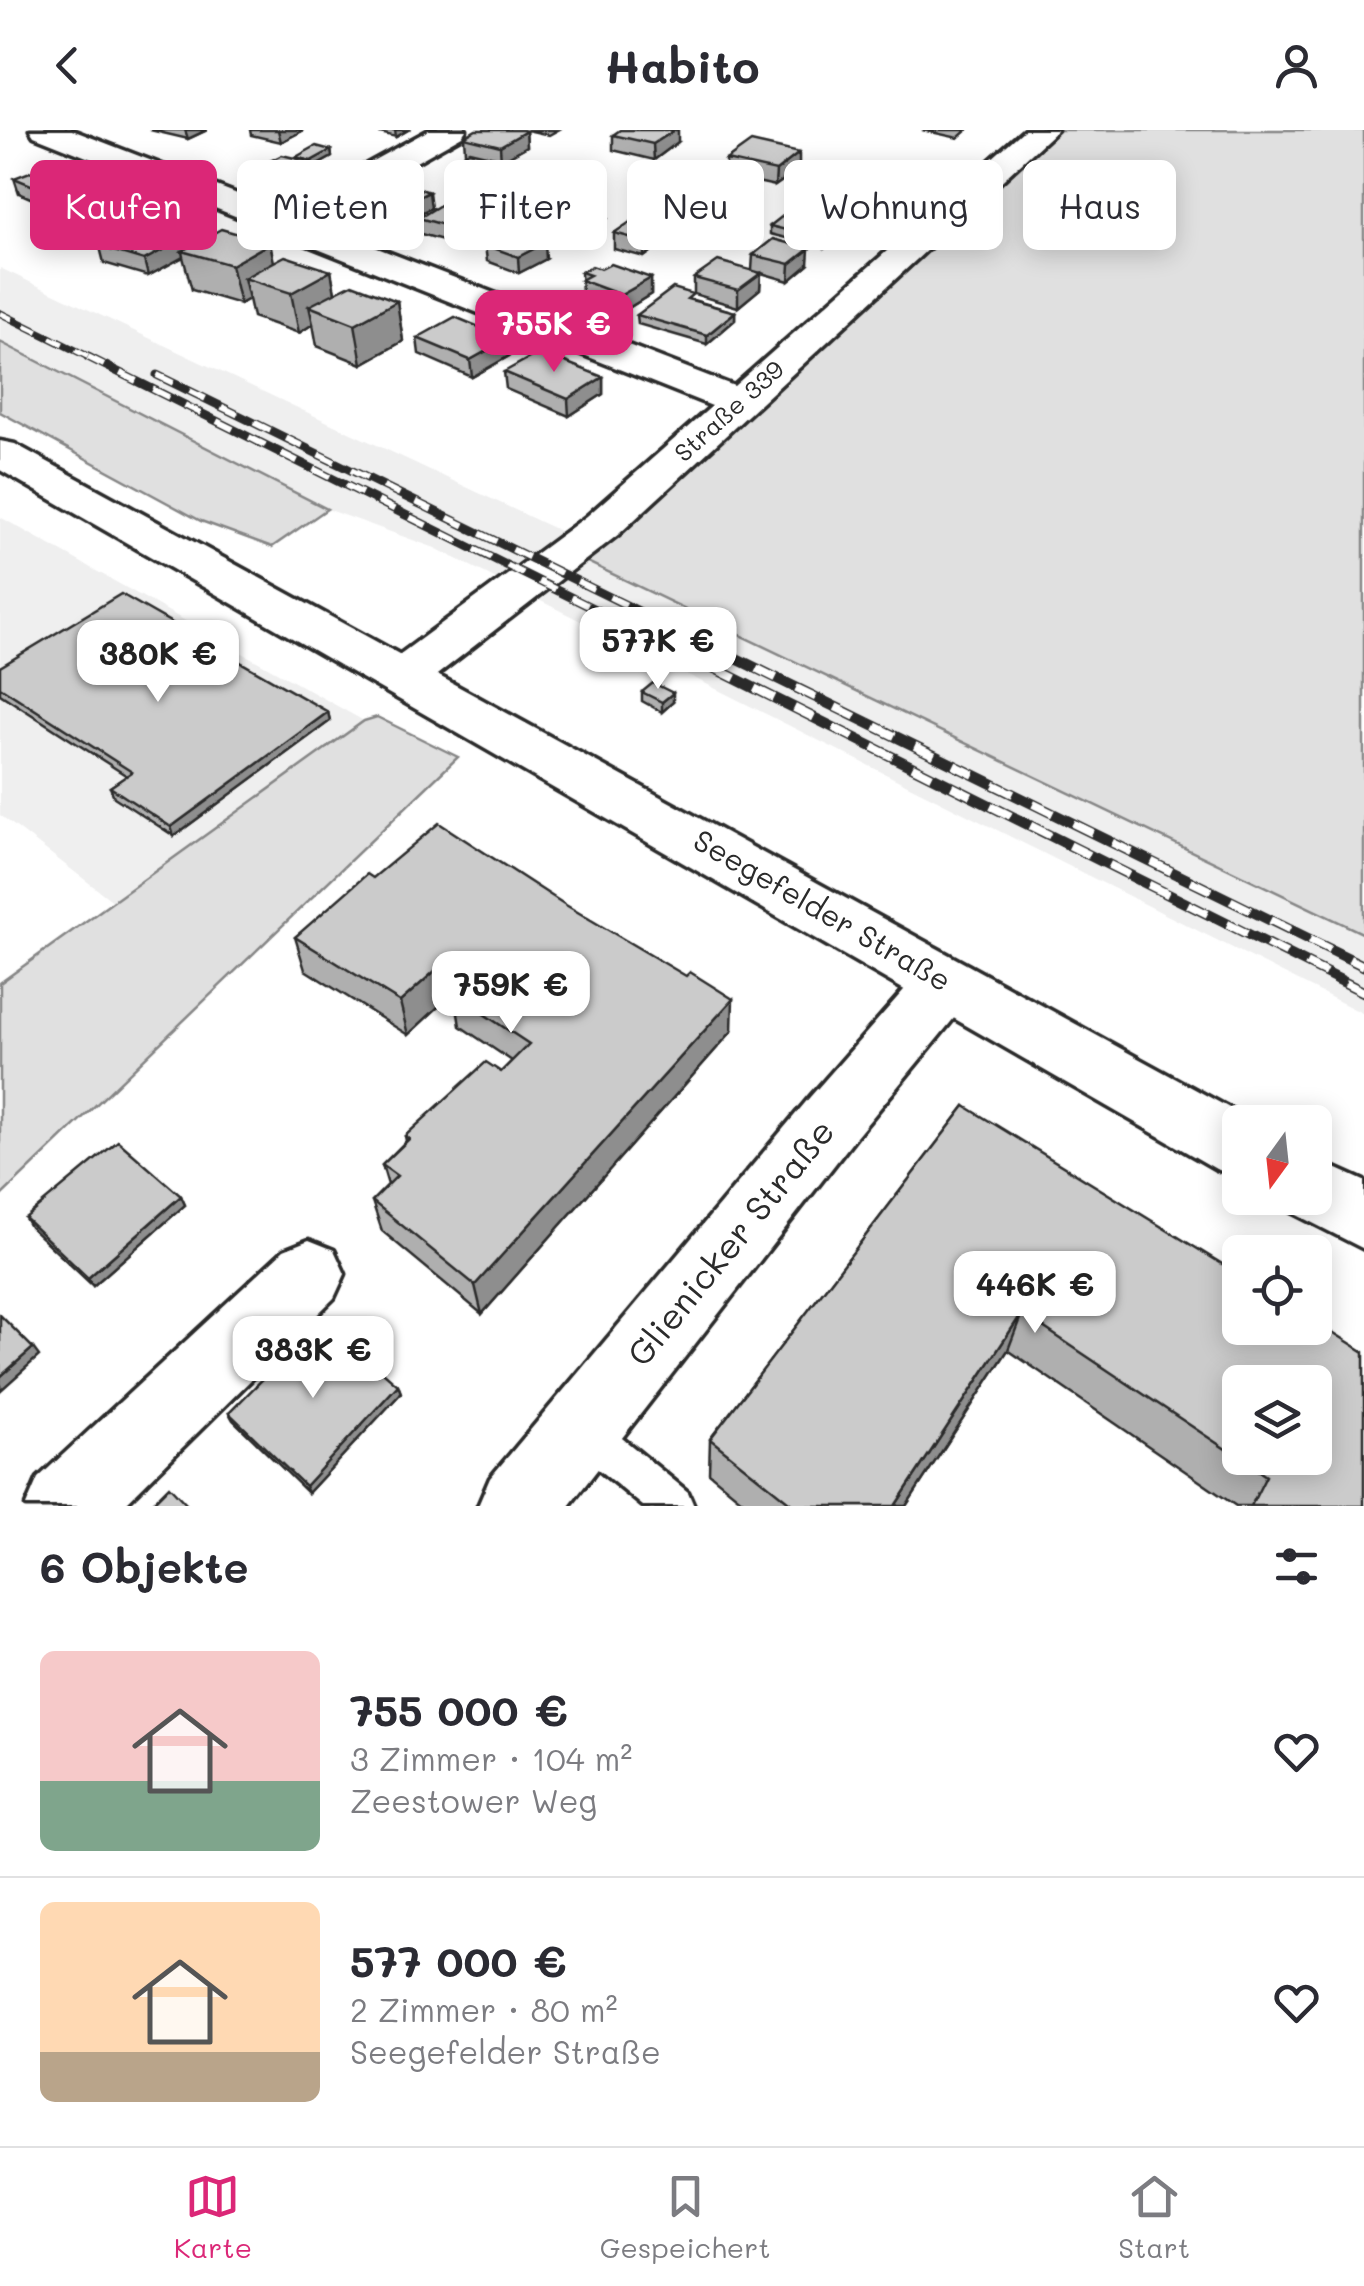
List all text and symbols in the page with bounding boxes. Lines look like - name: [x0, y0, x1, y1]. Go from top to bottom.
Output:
- text: Habito: [605, 36, 759, 94]
- icon: back: [40, 38, 95, 93]
- icon: person: [1269, 38, 1324, 93]
- chip: Kaufen: [30, 160, 217, 250]
- chip: Mieten: [237, 160, 424, 250]
- chip: Filter: [444, 160, 607, 250]
- chip: Neu: [627, 160, 764, 250]
- chip: Wohnung: [784, 160, 1003, 250]
- chip: Haus: [1023, 160, 1176, 250]
- pin: 755K €: [473, 290, 635, 375]
- text: 755K €: [497, 301, 611, 343]
- street label: Straße 339: [667, 353, 790, 468]
- pin: 577K €: [577, 607, 739, 692]
- text: 577K €: [602, 618, 714, 660]
- pin: 380K €: [77, 620, 239, 705]
- text: 380K €: [99, 631, 217, 673]
- street label: Seegefelder Straße: [687, 819, 959, 999]
- pin: 759K €: [430, 951, 592, 1036]
- text: 759K €: [454, 962, 568, 1004]
- north arrow: [1222, 1105, 1332, 1215]
- map controls: [1222, 1105, 1332, 1475]
- street label: Glienicker Straße: [616, 1109, 843, 1375]
- button: locate: [1222, 1235, 1332, 1345]
- pin: 446K €: [954, 1251, 1116, 1336]
- text: 446K €: [976, 1262, 1094, 1304]
- pin: 383K €: [232, 1316, 394, 1401]
- text: 383K €: [255, 1327, 371, 1369]
- button: layers: [1222, 1365, 1332, 1475]
- text: 6 Objekte: [40, 1539, 248, 1594]
- icon: filters: [1269, 1539, 1324, 1594]
- text: 755 000 €: [350, 1682, 568, 1737]
- icon: home: [120, 1691, 240, 1811]
- icon: heart: [1269, 1724, 1324, 1779]
- text: 3 Zimmer · 104 m²: [350, 1737, 632, 1779]
- text: Zeestower Weg: [350, 1779, 597, 1821]
- text: 577 000 €: [350, 1933, 567, 1988]
- icon: home: [120, 1942, 240, 2062]
- icon: heart: [1269, 1975, 1324, 2030]
- text: 2 Zimmer · 80 m²: [350, 1988, 618, 2030]
- text: Seegefelder Straße: [350, 2030, 661, 2072]
- tab: Karte: [174, 2169, 252, 2265]
- tab: Gespeichert: [600, 2169, 771, 2265]
- tab: Start: [1118, 2169, 1190, 2265]

